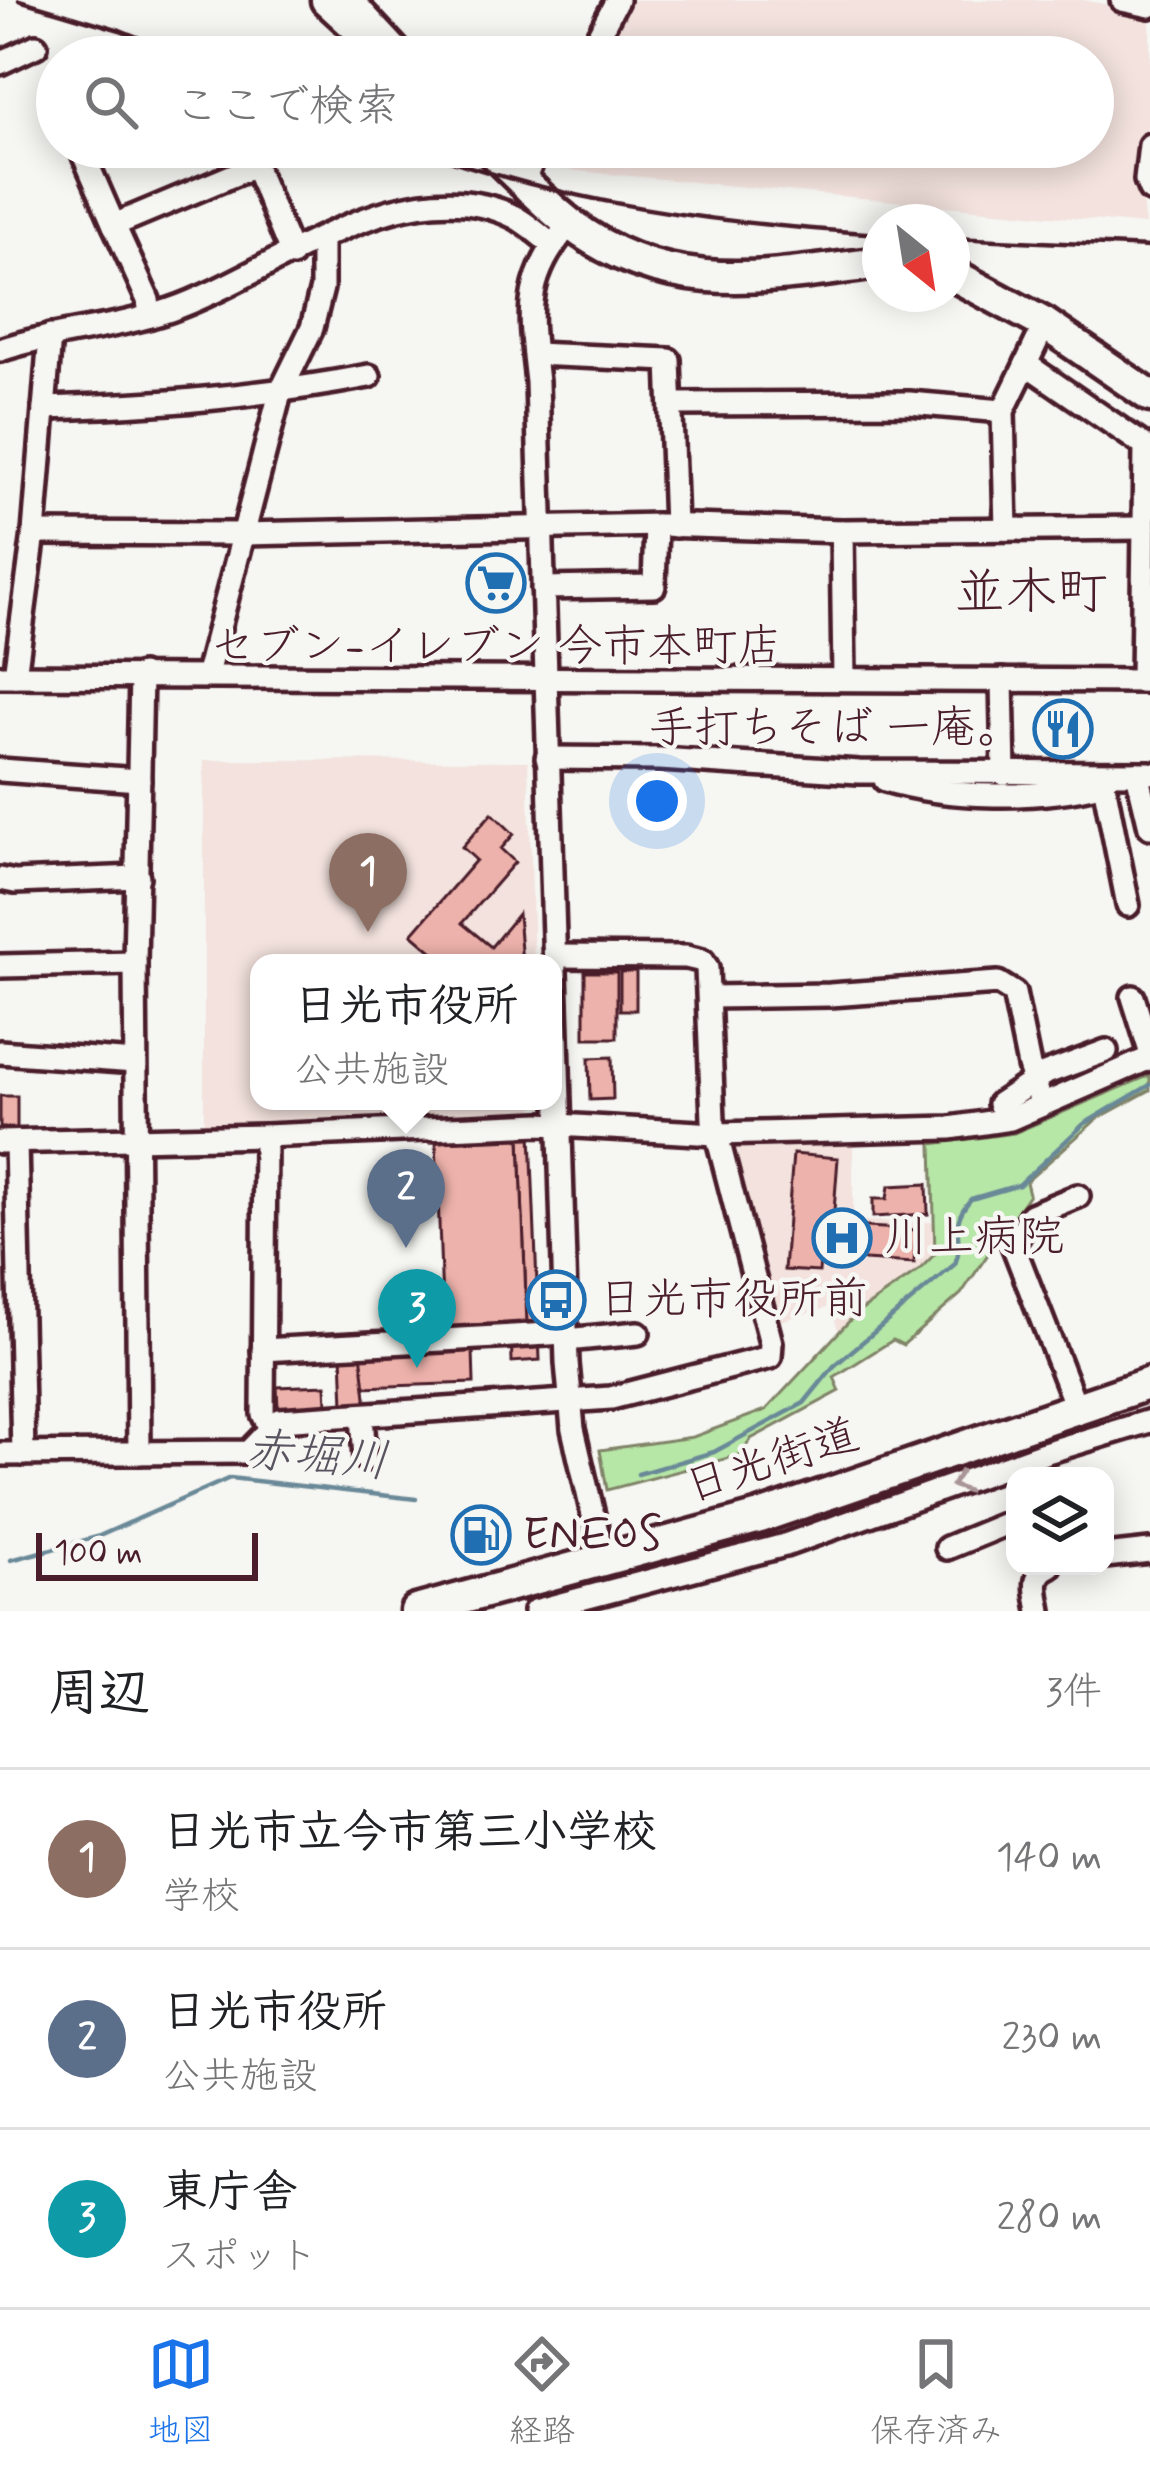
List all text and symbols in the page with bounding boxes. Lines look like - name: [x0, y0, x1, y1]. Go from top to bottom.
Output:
- search box: [36, 36, 1114, 168]
- icon: search: [78, 69, 144, 135]
- text: ここで検索: [174, 78, 399, 137]
- north arrow: [862, 204, 970, 312]
- supermarket icon: セブン-イレブン 今市本町店: [465, 552, 527, 614]
- district label: 並木町: [954, 561, 1108, 627]
- place label: セブン-イレブン 今市本町店: [210, 618, 782, 677]
- restaurant icon: 手打ちそば 一庵。: [1032, 698, 1094, 760]
- place label: 手打ちそば 一庵。: [649, 700, 1021, 759]
- your location: [627, 771, 687, 831]
- pin: 1: [329, 833, 407, 932]
- popup: [250, 954, 562, 1110]
- text: 日光市役所: [293, 978, 519, 1037]
- text: 公共施設: [293, 1046, 450, 1097]
- pin: 2: [367, 1149, 445, 1248]
- hospital icon: 川上病院: [811, 1207, 873, 1269]
- place label: 川上病院: [884, 1209, 1064, 1268]
- pin: 3: [378, 1269, 456, 1368]
- bus stop icon: 日光市役所前: [525, 1269, 587, 1331]
- place label: 日光市役所前: [598, 1271, 868, 1330]
- street label: 日光街道: [677, 1406, 867, 1518]
- water label: 赤堀川: [243, 1419, 391, 1495]
- map controls: [1006, 1467, 1114, 1575]
- button: layers: [1006, 1467, 1114, 1575]
- one-way arrow: [950, 1469, 971, 1493]
- fuel station icon: ENEOS: [450, 1504, 512, 1566]
- place label: ENEOS: [523, 1506, 662, 1565]
- scale bar: [36, 1527, 258, 1580]
- text: 100 m: [54, 1532, 143, 1576]
- text: 周辺: [48, 1662, 150, 1728]
- text: 3件: [1045, 1668, 1102, 1719]
- text: 日光市立今市第三小学校: [162, 1804, 657, 1863]
- text: 1: [78, 1833, 96, 1884]
- text: 140 m: [996, 1833, 1102, 1884]
- text: 学校: [162, 1872, 240, 1923]
- text: 日光市役所: [162, 1984, 387, 2043]
- text: 2: [77, 2013, 97, 2064]
- text: 230 m: [1001, 2013, 1102, 2064]
- text: 公共施設: [162, 2052, 318, 2103]
- text: 東庁舎: [162, 2164, 297, 2223]
- text: 3: [78, 2193, 96, 2244]
- text: 280 m: [997, 2193, 1102, 2244]
- text: スポット: [162, 2232, 318, 2283]
- tab: 地図: [148, 2331, 214, 2454]
- tab: 経路: [509, 2331, 575, 2454]
- tab: 保存済み: [870, 2331, 1002, 2454]

